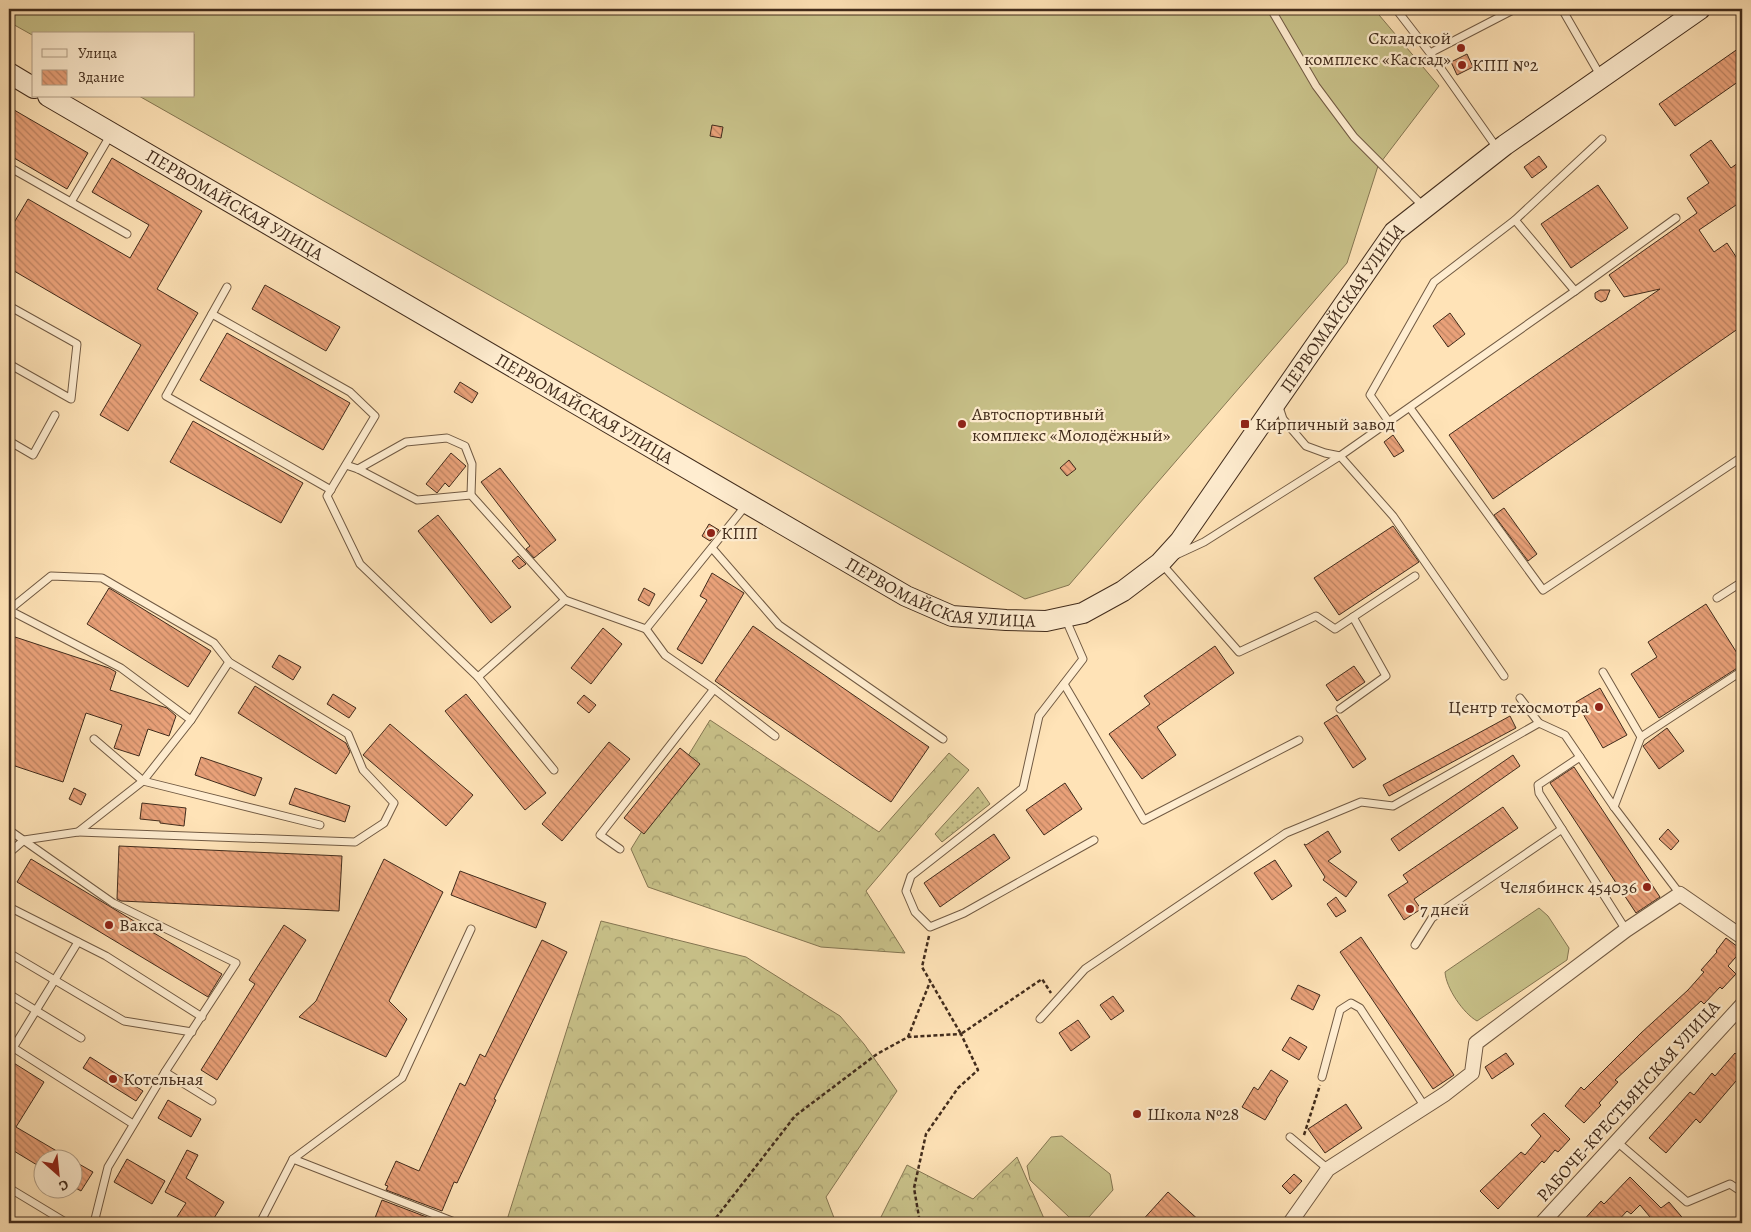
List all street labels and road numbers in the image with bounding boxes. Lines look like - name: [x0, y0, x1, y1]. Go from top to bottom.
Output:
- street label: ПЕРВОМАЙСКАЯ УЛИЦА: [141, 144, 328, 266]
- street label: ПЕРВОМАЙСКАЯ УЛИЦА: [1274, 217, 1409, 397]
- street label: ПЕРВОМАЙСКАЯ УЛИЦА: [491, 347, 678, 470]
- street label: ПЕРВОМАЙСКАЯ УЛИЦА: [841, 551, 1036, 633]
- street label: РАБОЧЕ-КРЕСТЬЯНСКАЯ УЛИЦА: [1531, 995, 1725, 1207]

